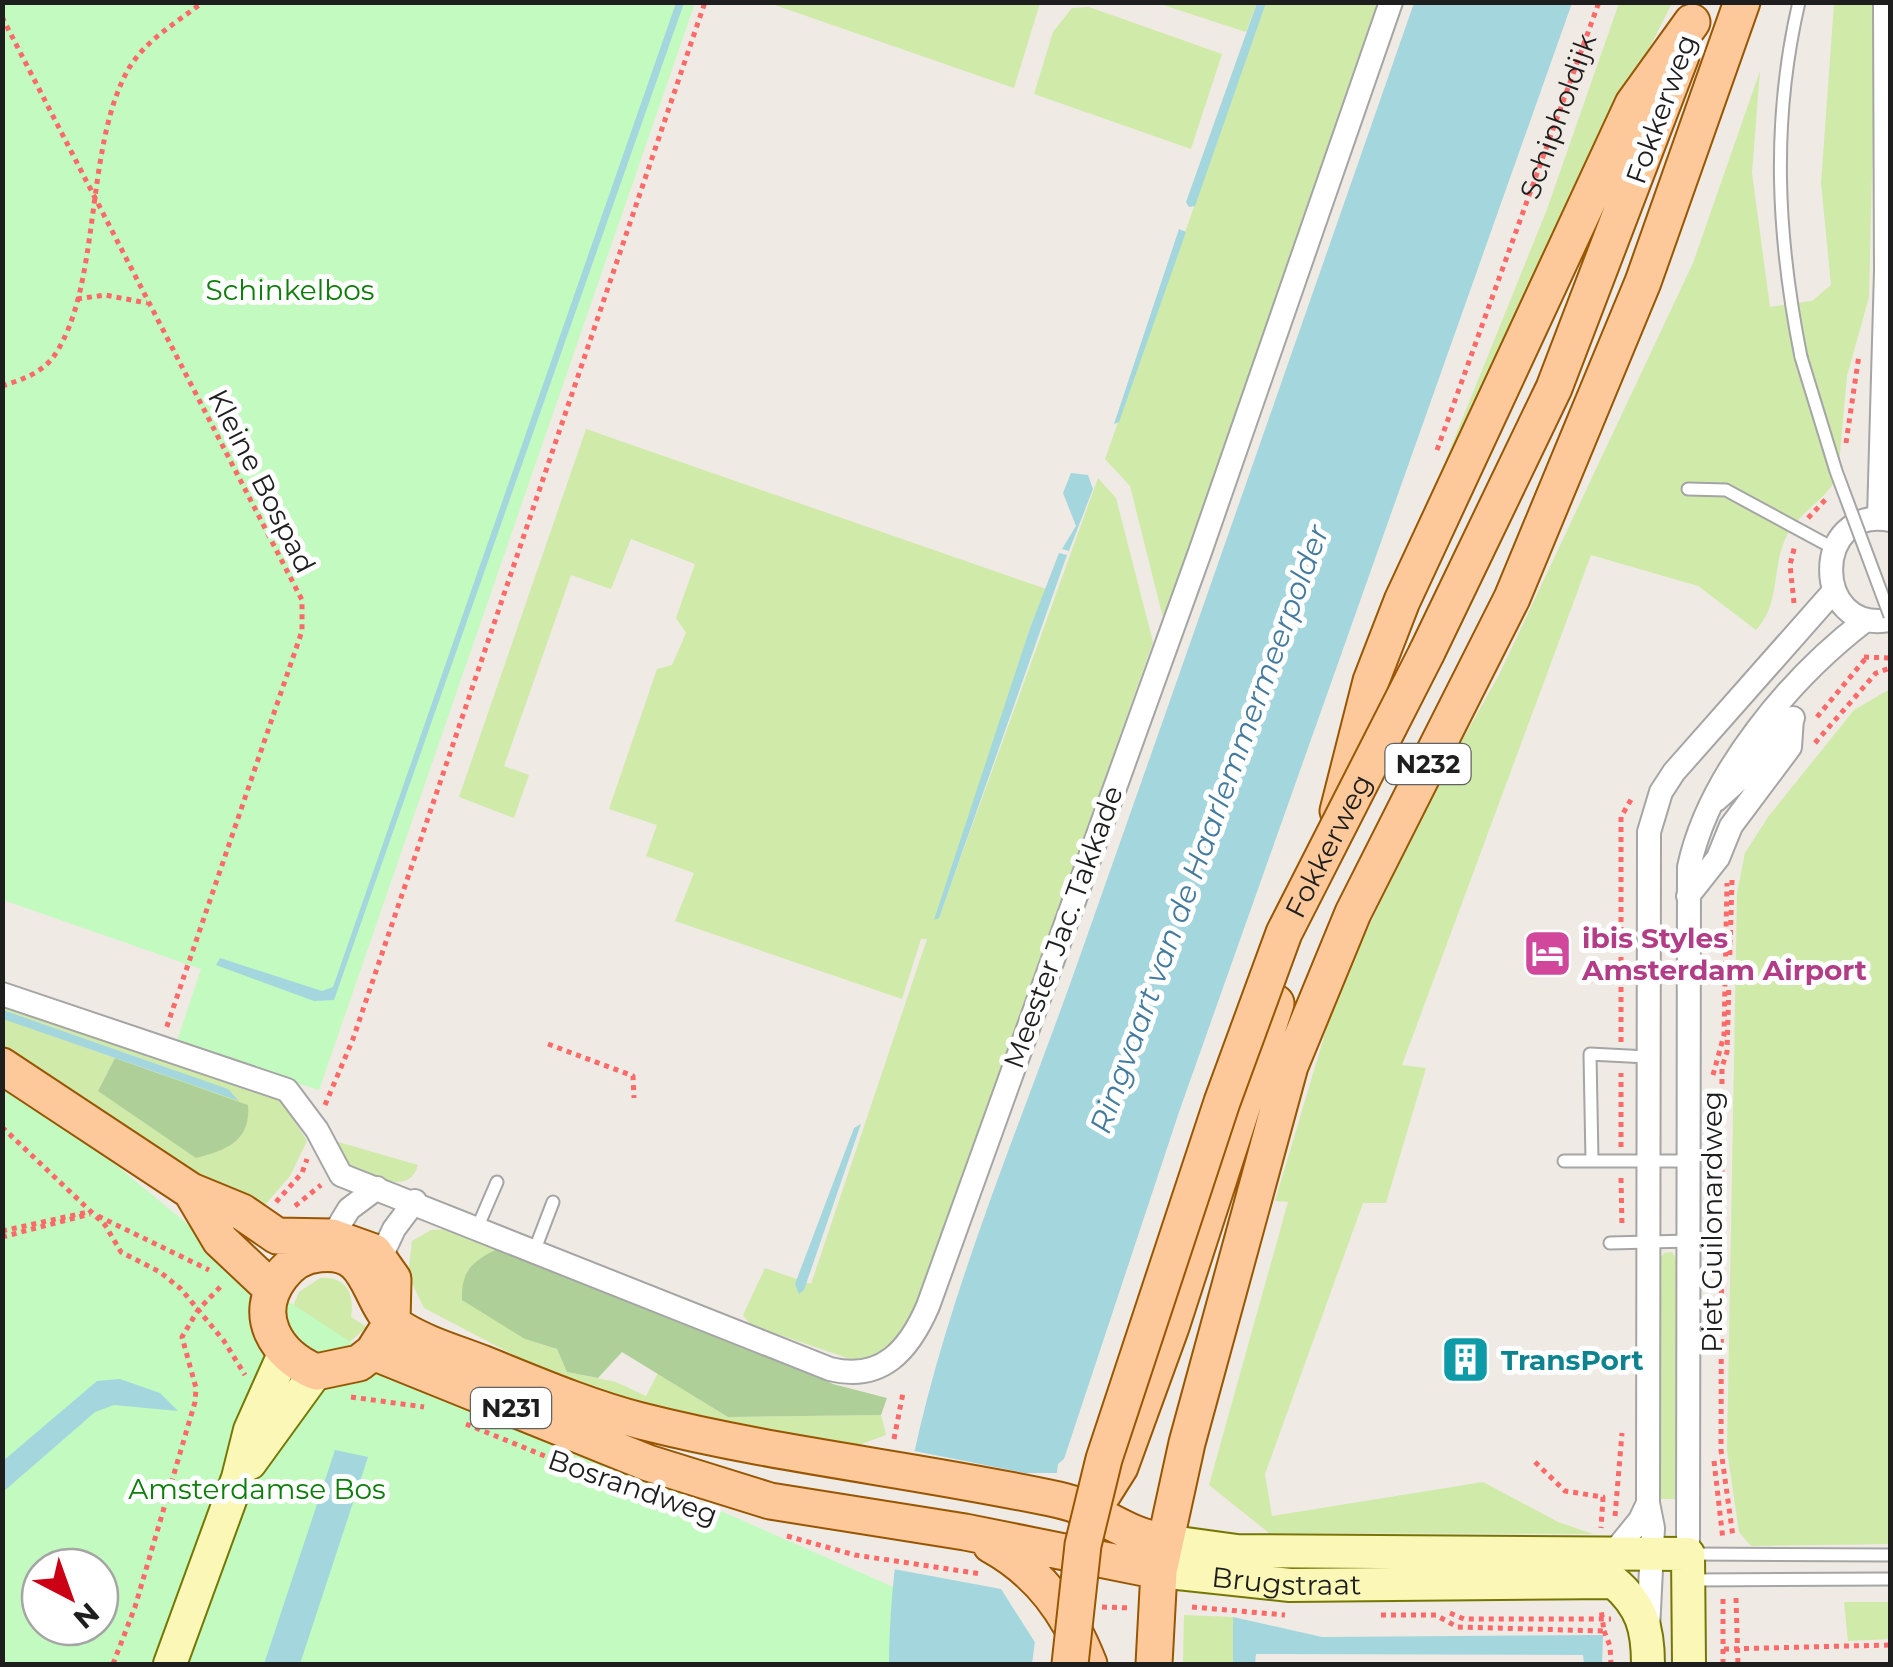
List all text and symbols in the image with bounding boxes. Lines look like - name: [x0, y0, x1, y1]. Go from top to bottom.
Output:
- street label: Schipholdijk: [1512, 29, 1603, 203]
- street label: Fokkerweg: [1618, 30, 1704, 188]
- park label: Schinkelbos: [206, 273, 374, 307]
- street label: Kleine Bospad: [201, 383, 323, 579]
- water label: Ringvaart van de Haarlemmermeerpolder: [1081, 519, 1337, 1138]
- road number: N232: [1386, 744, 1470, 784]
- street label: Fokkerweg: [1278, 768, 1379, 923]
- street label: Meester Jac. Takkade: [996, 781, 1130, 1073]
- place label: ibis Styles Amsterdam Airport: [1581, 921, 1867, 987]
- hotel icon: ibis Styles Amsterdam Airport: [1521, 928, 1573, 980]
- street label: Piet Guilonardweg: [1695, 1091, 1729, 1353]
- building icon: TransPort: [1440, 1334, 1492, 1386]
- place label: TransPort: [1501, 1343, 1644, 1377]
- road number: N231: [471, 1388, 551, 1428]
- street label: Bosrandweg: [544, 1442, 722, 1532]
- park label: Amsterdamse Bos: [128, 1472, 386, 1506]
- north arrow: [20, 1547, 120, 1647]
- street label: Brugstraat: [1210, 1560, 1361, 1602]
- text: N: [67, 1596, 106, 1636]

